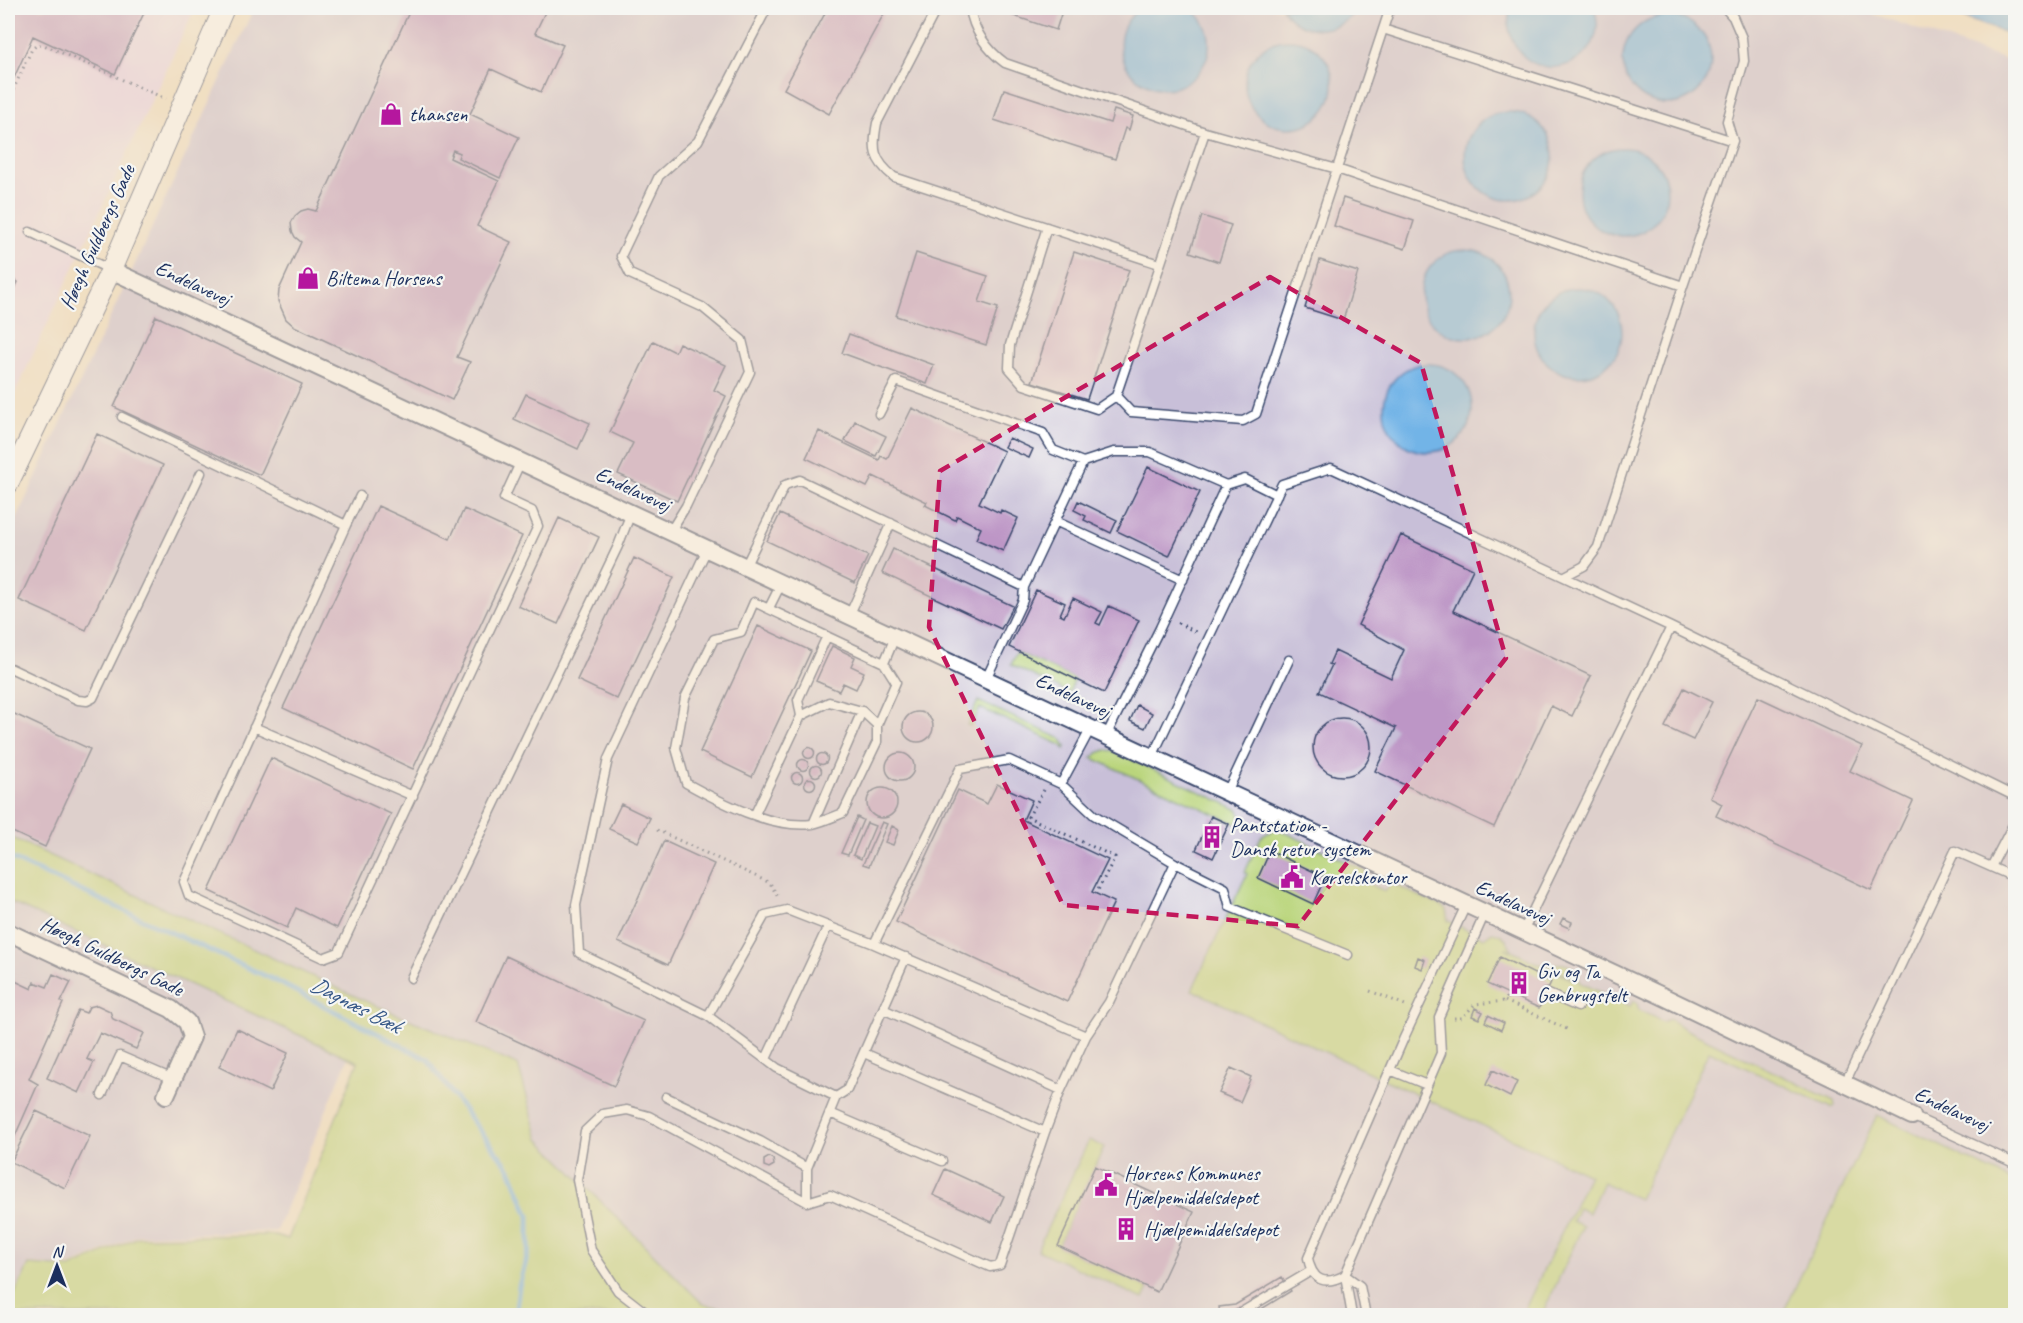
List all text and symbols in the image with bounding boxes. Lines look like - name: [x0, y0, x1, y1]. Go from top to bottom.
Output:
- shop icon: thansen: [378, 101, 404, 127]
- place label: thansen: [409, 101, 468, 127]
- street label: Høegh Guldbergs Gade: [53, 160, 141, 313]
- street label: Endelavevej: [152, 254, 237, 313]
- shop icon: Biltema Horsens: [295, 265, 321, 291]
- place label: Biltema Horsens: [326, 265, 443, 291]
- street label: Endelavevej: [592, 460, 677, 519]
- street label: Endelavevej: [1032, 666, 1117, 725]
- place label: Pantstation - Dansk retur system: [1230, 812, 1372, 862]
- building icon: Pantstation - Dansk retur system: [1199, 824, 1225, 850]
- public building icon: Kørselskontor: [1279, 864, 1305, 890]
- place label: Kørselskontor: [1310, 864, 1408, 890]
- street label: Endelavevej: [1472, 873, 1557, 932]
- street label: Høegh Guldbergs Gade: [36, 910, 189, 1002]
- place label: Giv og Ta Genbrugstelt: [1537, 958, 1629, 1008]
- water label: Dagnæs Bæk: [306, 970, 409, 1041]
- building icon: Giv og Ta Genbrugstelt: [1506, 970, 1532, 996]
- street label: Endelavevej: [1911, 1080, 1996, 1139]
- place label: Horsens Kommunes Hjælpemiddelsdepot: [1124, 1160, 1261, 1210]
- public building icon: Horsens Kommunes Hjælpemiddelsdepot: [1093, 1172, 1119, 1198]
- building icon: Hjælpemiddelsdepot: [1113, 1216, 1139, 1242]
- place label: Hjælpemiddelsdepot: [1144, 1216, 1280, 1242]
- north arrow: [27, 1236, 87, 1296]
- text: N: [52, 1242, 65, 1262]

